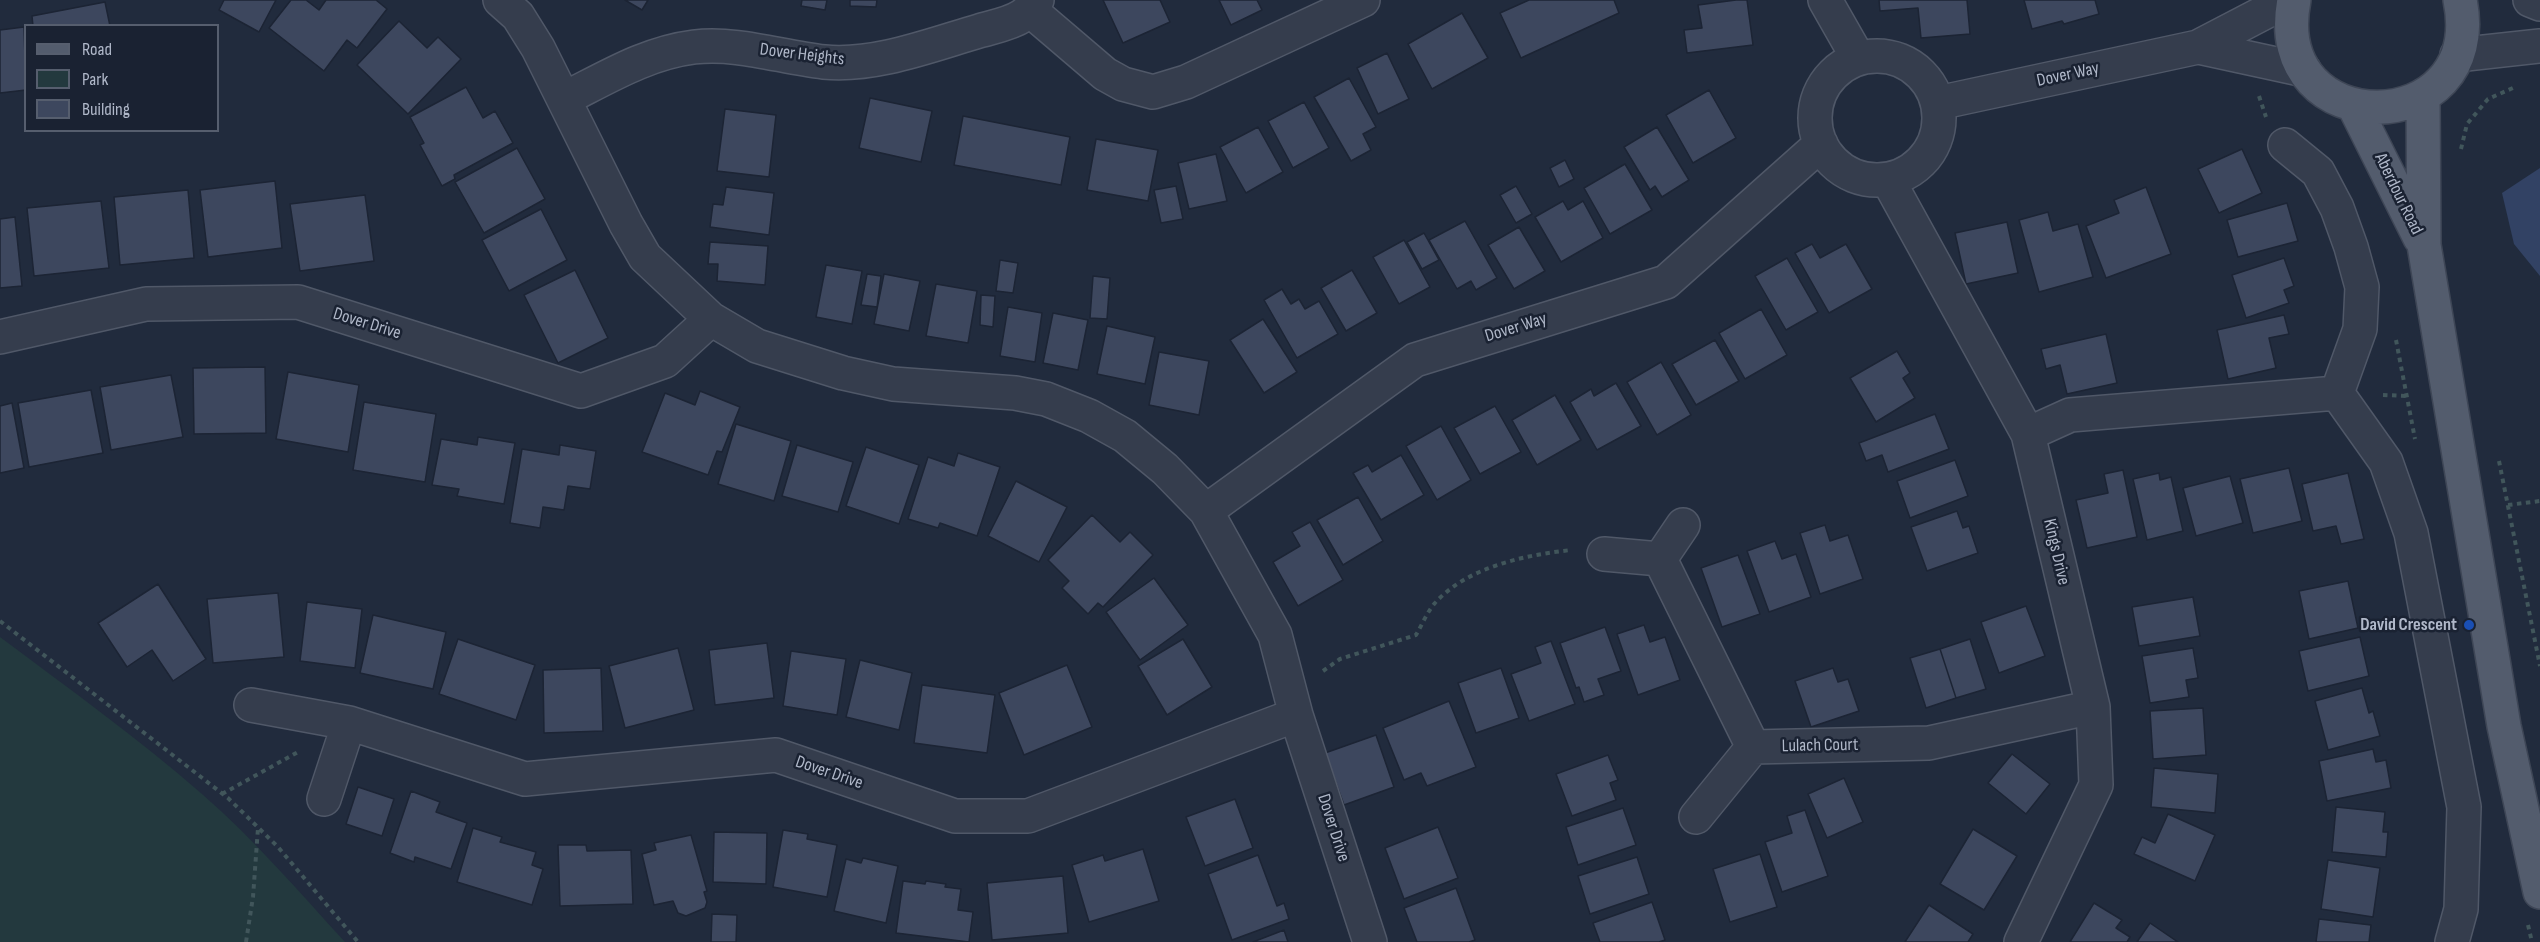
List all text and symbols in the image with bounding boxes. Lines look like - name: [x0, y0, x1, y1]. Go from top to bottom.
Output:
- legend: [24, 24, 219, 132]
- text: Road: [82, 39, 112, 60]
- street label: Dover Heights: [759, 39, 845, 71]
- street label: Dover Way: [2035, 58, 2101, 92]
- text: Park: [82, 69, 108, 90]
- text: Building: [82, 99, 130, 120]
- street label: Aberdour Road: [2369, 150, 2427, 238]
- street label: Dover Drive: [331, 303, 403, 345]
- street label: Dover Way: [1483, 308, 1549, 348]
- street label: Kings Drive: [2038, 517, 2074, 587]
- place label: David Crescent: [2360, 614, 2457, 636]
- marker: David Crescent: [2462, 618, 2476, 632]
- street label: Lulach Court: [1781, 735, 1859, 757]
- street label: Dover Drive: [793, 751, 865, 795]
- street label: Dover Drive: [1312, 792, 1354, 864]

